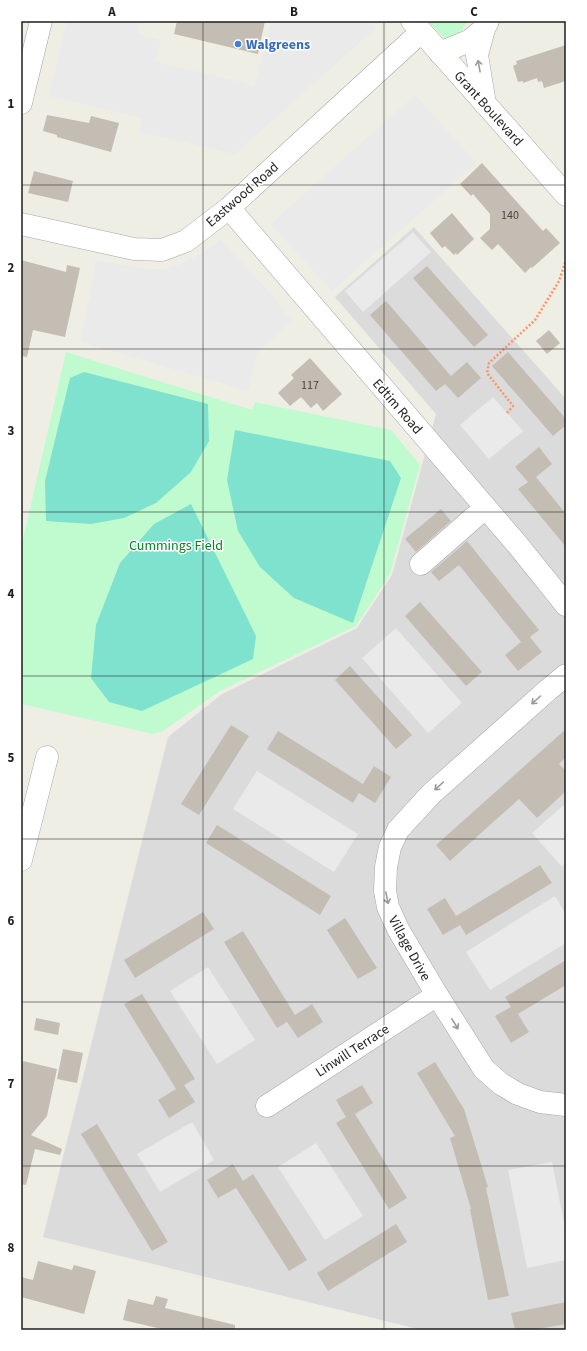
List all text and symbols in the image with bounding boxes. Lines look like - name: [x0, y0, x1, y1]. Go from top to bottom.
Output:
- text: A: [107, 3, 116, 21]
- text: B: [290, 3, 298, 21]
- text: C: [470, 3, 478, 21]
- place label: Walgreens: [246, 35, 310, 55]
- marker: Walgreens: [233, 39, 243, 49]
- one-way arrow: [474, 59, 482, 72]
- street label: Grant Boulevard: [449, 67, 528, 151]
- text: 1: [8, 95, 15, 113]
- street label: Eastwood Road: [202, 158, 283, 232]
- house number: 140: [501, 207, 519, 224]
- text: 2: [8, 259, 15, 277]
- street label: Edtim Road: [368, 375, 427, 439]
- house number: 117: [301, 377, 319, 394]
- text: 3: [8, 422, 15, 440]
- park label: Cummings Field: [129, 536, 223, 556]
- text: 4: [8, 585, 15, 603]
- one-way arrow: [531, 695, 541, 705]
- text: 5: [8, 749, 15, 767]
- one-way arrow: [433, 782, 444, 791]
- one-way arrow: [383, 891, 391, 904]
- text: 6: [8, 912, 15, 930]
- street label: Village Drive: [383, 912, 435, 985]
- one-way arrow: [452, 1018, 460, 1030]
- street label: Linwill Terrace: [312, 1019, 393, 1082]
- text: 7: [8, 1075, 15, 1093]
- text: 8: [8, 1239, 15, 1257]

